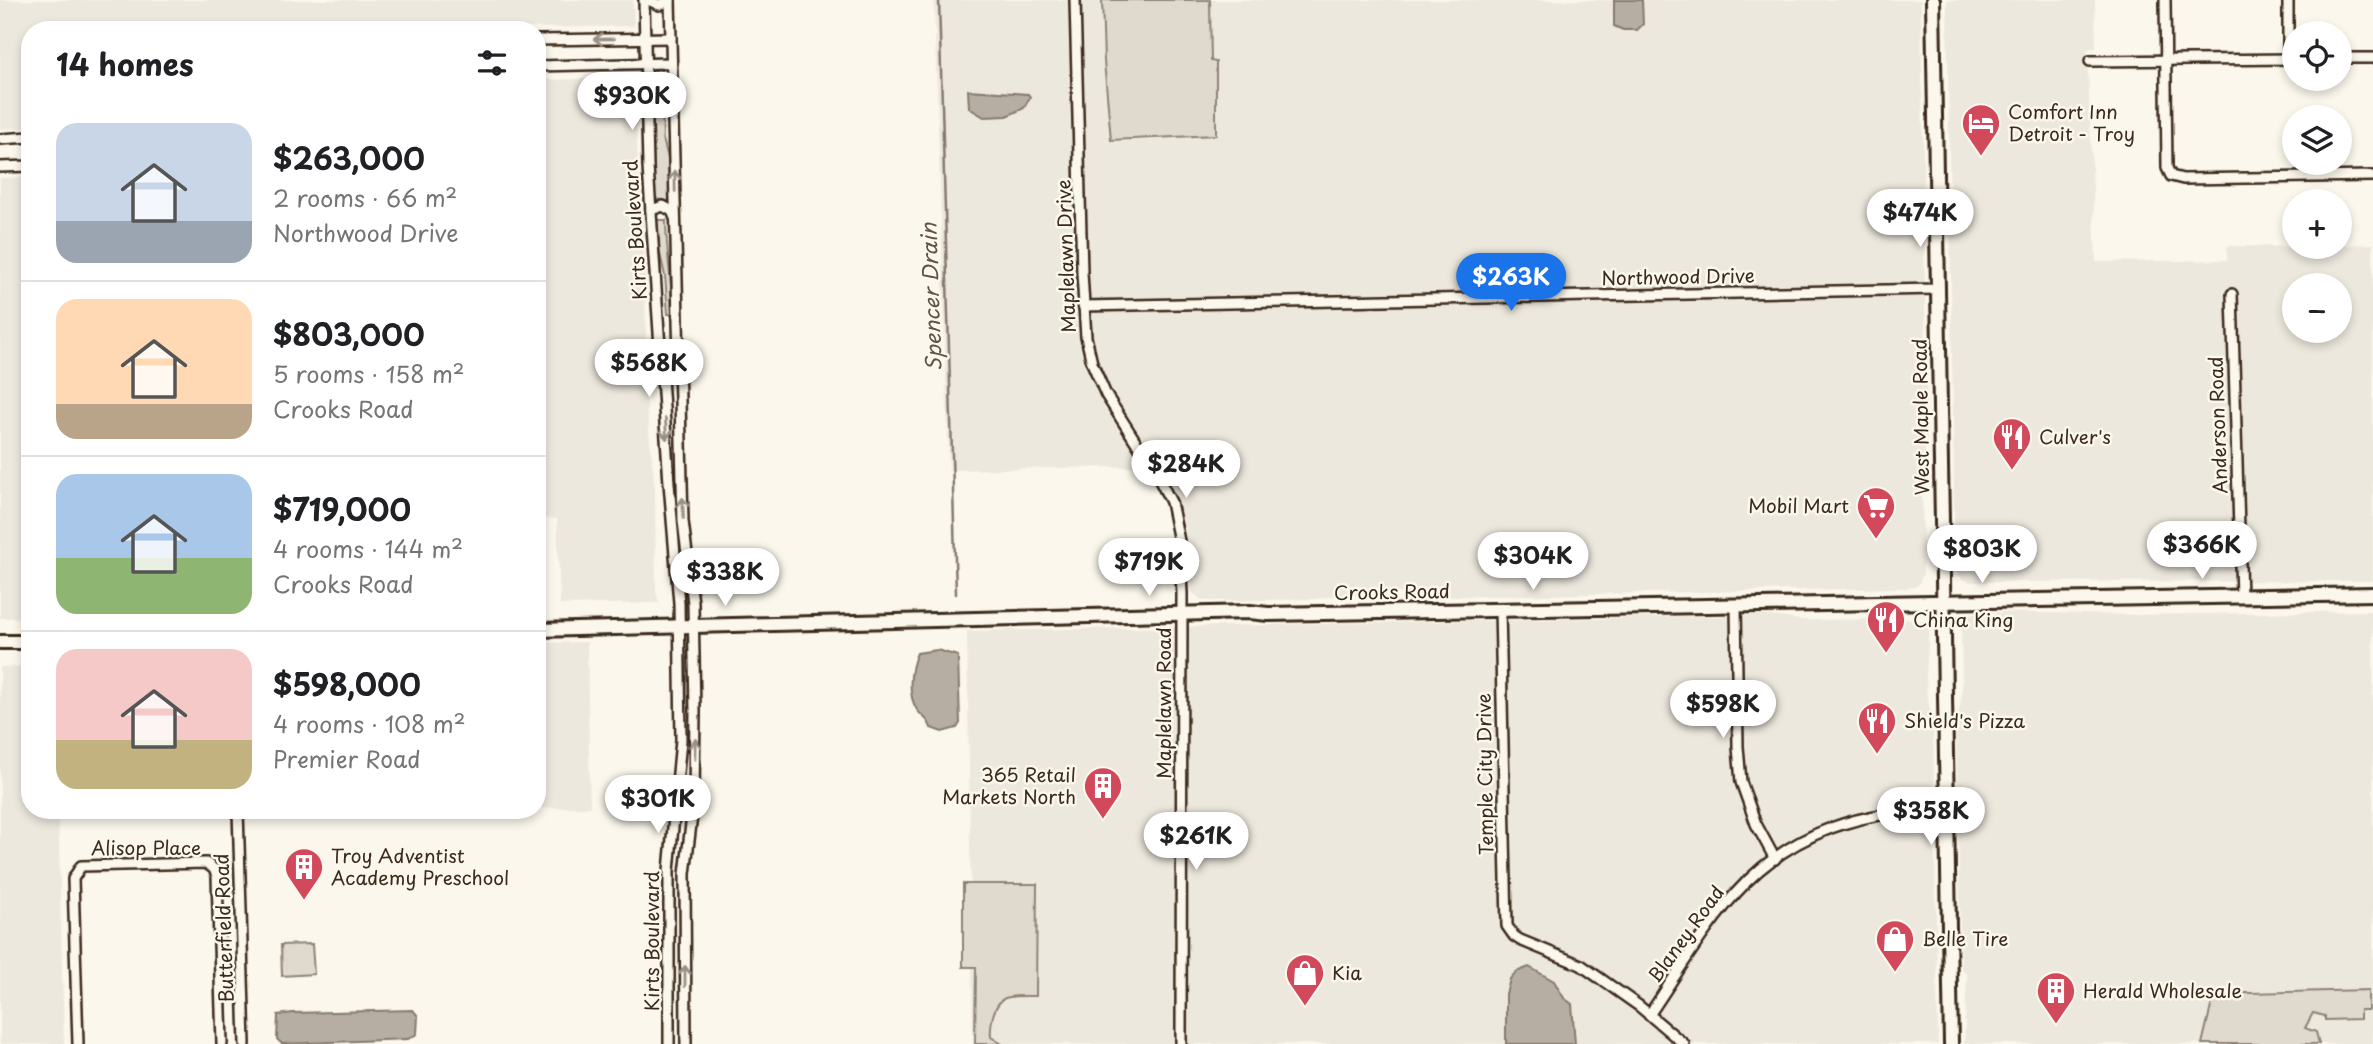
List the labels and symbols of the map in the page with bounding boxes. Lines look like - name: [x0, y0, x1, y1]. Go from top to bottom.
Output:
- one-way arrow: [593, 32, 616, 46]
- pin: $930K: [583, 72, 681, 132]
- place label: Comfort Inn Detroit - Troy: [2008, 97, 2135, 147]
- hotel icon: Comfort Inn Detroit - Troy: [1960, 102, 2002, 157]
- street label: Kirts Boulevard: [615, 159, 653, 301]
- one-way arrow: [668, 170, 681, 193]
- street label: Maplelawn Drive: [1048, 179, 1082, 333]
- pin: $474K: [1871, 190, 1969, 249]
- water label: Spencer Drain: [911, 222, 949, 372]
- pin: $263K: [1462, 254, 1560, 313]
- street label: Northwood Drive: [1601, 261, 1755, 291]
- street label: West Maple Road: [1905, 338, 1935, 496]
- pin: $568K: [600, 340, 698, 399]
- street label: Anderson Road: [2201, 356, 2233, 494]
- restaurant icon: Culver's: [1991, 416, 2033, 471]
- one-way arrow: [659, 417, 672, 440]
- place label: Culver's: [2039, 422, 2111, 450]
- pin: $284K: [1137, 440, 1235, 500]
- supermarket icon: Mobil Mart: [1855, 485, 1897, 540]
- place label: Mobil Mart: [1748, 491, 1849, 519]
- one-way arrow: [676, 497, 690, 520]
- pin: $366K: [2153, 522, 2251, 581]
- pin: $803K: [1933, 526, 2031, 585]
- pin: $304K: [1484, 532, 1582, 592]
- pin: $719K: [1100, 538, 1198, 598]
- pin: $338K: [676, 548, 774, 608]
- street label: Crooks Road: [1334, 576, 1450, 606]
- restaurant icon: China King: [1865, 599, 1907, 654]
- place label: China King: [1913, 605, 2013, 633]
- street label: Maplelawn Road: [1149, 627, 1177, 779]
- pin: $598K: [1674, 680, 1772, 740]
- street label: Temple City Drive: [1469, 693, 1499, 855]
- restaurant icon: Shield's Pizza: [1856, 700, 1898, 755]
- place label: Shield's Pizza: [1904, 706, 2025, 734]
- one-way arrow: [688, 738, 702, 761]
- place label: 365 Retail Markets North: [942, 760, 1076, 810]
- building icon: 365 Retail Markets North: [1082, 765, 1124, 820]
- pin: $301K: [609, 776, 707, 835]
- pin: $358K: [1882, 788, 1980, 847]
- pin: $261K: [1147, 812, 1245, 872]
- street label: Alisop Place: [91, 833, 201, 861]
- place label: Troy Adventist Academy Preschool: [331, 841, 509, 891]
- building icon: Troy Adventist Academy Preschool: [283, 846, 325, 901]
- street label: Butterfield Road: [206, 853, 240, 1003]
- street label: Kirts Boulevard: [637, 870, 665, 1011]
- street label: Blaney Road: [1640, 879, 1730, 988]
- shop icon: Belle Tire: [1874, 918, 1916, 973]
- place label: Belle Tire: [1922, 924, 2008, 952]
- shop icon: Kia: [1284, 952, 1326, 1007]
- place label: Kia: [1332, 958, 1362, 986]
- one-way arrow: [678, 965, 692, 988]
- building icon: Herald Wholesale: [2035, 970, 2077, 1025]
- place label: Herald Wholesale: [2083, 976, 2242, 1004]

